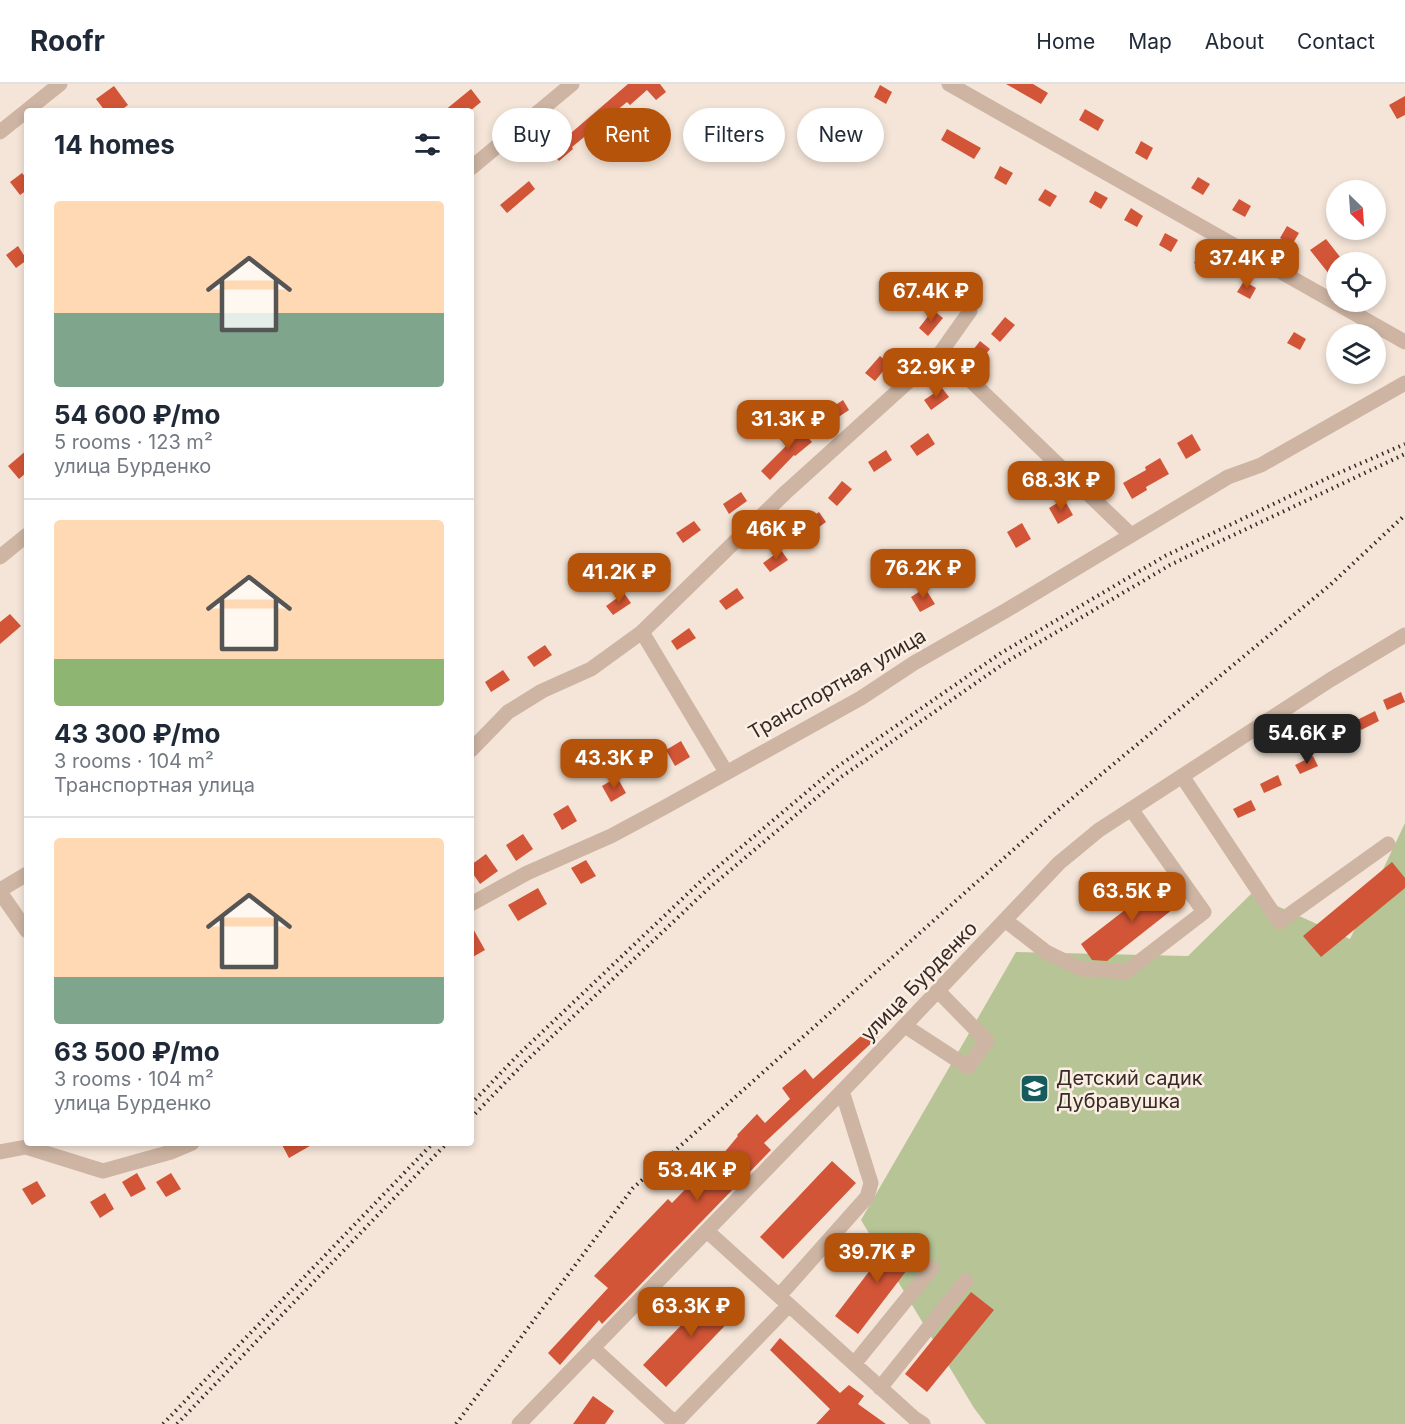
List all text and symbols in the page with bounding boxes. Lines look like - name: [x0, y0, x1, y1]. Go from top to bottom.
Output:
- text: Roofr: [30, 24, 105, 58]
- text: Home: [1036, 29, 1095, 54]
- text: Map: [1128, 29, 1172, 54]
- text: About: [1205, 29, 1264, 54]
- text: Contact: [1297, 29, 1375, 54]
- chip: Buy: [492, 108, 572, 162]
- chip: Rent: [584, 108, 671, 162]
- chip: Filters: [683, 108, 785, 162]
- chip: New: [797, 108, 884, 162]
- icon: filters: [411, 128, 444, 161]
- text: 14 homes: [54, 129, 175, 160]
- north arrow: [1326, 180, 1386, 240]
- map controls: [1326, 180, 1386, 384]
- pin: 37.4K ₽: [1192, 239, 1302, 290]
- icon: home: [195, 240, 303, 348]
- text: 37.4K ₽: [1209, 246, 1285, 270]
- button: locate: [1326, 252, 1386, 312]
- pin: 67.4K ₽: [876, 272, 986, 323]
- text: 67.4K ₽: [893, 279, 969, 303]
- button: layers: [1326, 324, 1386, 384]
- pin: 32.9K ₽: [881, 348, 991, 399]
- text: 32.9K ₽: [897, 355, 975, 379]
- text: 54 600 ₽/mo: [54, 399, 221, 430]
- pin: 31.3K ₽: [733, 400, 843, 451]
- text: 31.3K ₽: [751, 407, 825, 431]
- text: 5 rooms · 123 m²: [54, 430, 213, 454]
- text: улица Бурденко: [54, 454, 211, 478]
- pin: 68.3K ₽: [1006, 461, 1116, 512]
- text: 68.3K ₽: [1022, 468, 1100, 492]
- pin: 46K ₽: [734, 510, 818, 561]
- text: 46K ₽: [746, 517, 806, 541]
- pin: 76.2K ₽: [868, 549, 978, 600]
- pin: 41.2K ₽: [564, 553, 674, 604]
- text: 76.2K ₽: [885, 556, 961, 580]
- icon: home: [195, 559, 303, 667]
- text: 41.2K ₽: [582, 560, 656, 584]
- street label: Транспортная улица: [744, 623, 930, 745]
- pin: 54.6K ₽: [1252, 714, 1362, 765]
- text: 43 300 ₽/mo: [54, 718, 221, 749]
- text: 54.6K ₽: [1268, 721, 1346, 745]
- pin: 43.3K ₽: [559, 739, 669, 790]
- text: 43.3K ₽: [574, 746, 654, 770]
- text: 3 rooms · 104 m²: [54, 749, 214, 773]
- text: Транспортная улица: [54, 773, 255, 797]
- pin: 63.5K ₽: [1077, 872, 1187, 923]
- icon: home: [195, 877, 303, 985]
- text: 63.5K ₽: [1093, 879, 1171, 903]
- street label: улица Бурденко: [856, 916, 982, 1046]
- text: 63 500 ₽/mo: [54, 1036, 220, 1067]
- place label: Детский садик Дубравушка: [1056, 1066, 1203, 1113]
- text: 3 rooms · 104 m²: [54, 1067, 214, 1091]
- school or university icon: Детский садик Дубравушка: [1019, 1073, 1051, 1105]
- text: улица Бурденко: [54, 1091, 211, 1115]
- pin: 53.4K ₽: [642, 1151, 752, 1202]
- text: 53.4K ₽: [657, 1158, 737, 1182]
- pin: 39.7K ₽: [822, 1233, 932, 1284]
- text: 39.7K ₽: [838, 1240, 916, 1264]
- pin: 63.3K ₽: [636, 1287, 746, 1338]
- text: 63.3K ₽: [652, 1294, 730, 1318]

